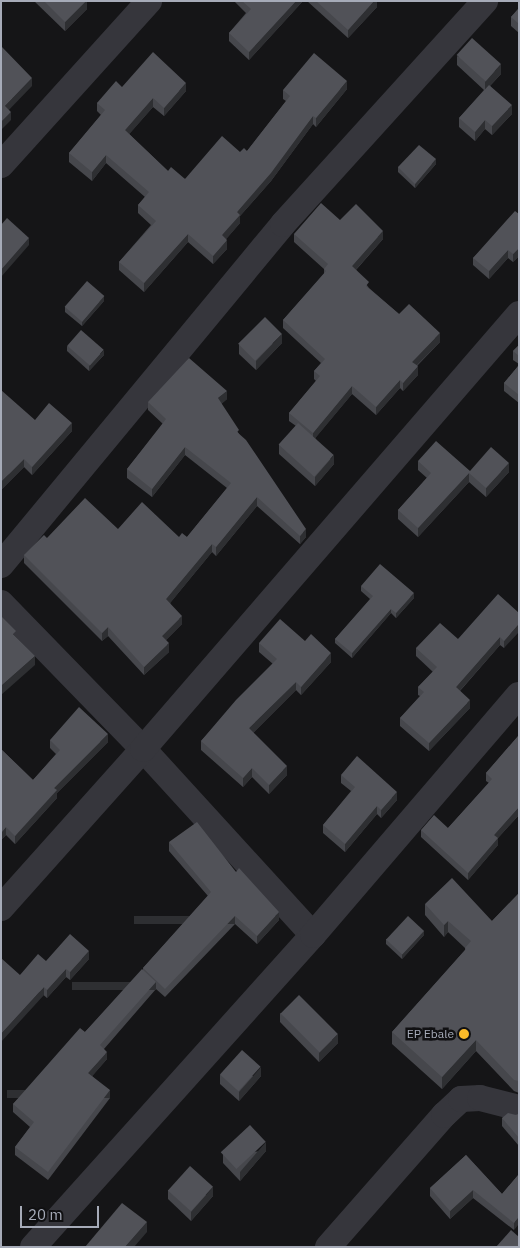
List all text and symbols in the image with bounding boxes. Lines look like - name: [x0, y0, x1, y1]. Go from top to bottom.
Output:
- place label: EP Ebale: [407, 1027, 454, 1041]
- marker: EP Ebale: [458, 1028, 470, 1040]
- scale bar: [22, 1196, 101, 1228]
- text: 20 m: [28, 1205, 63, 1224]

